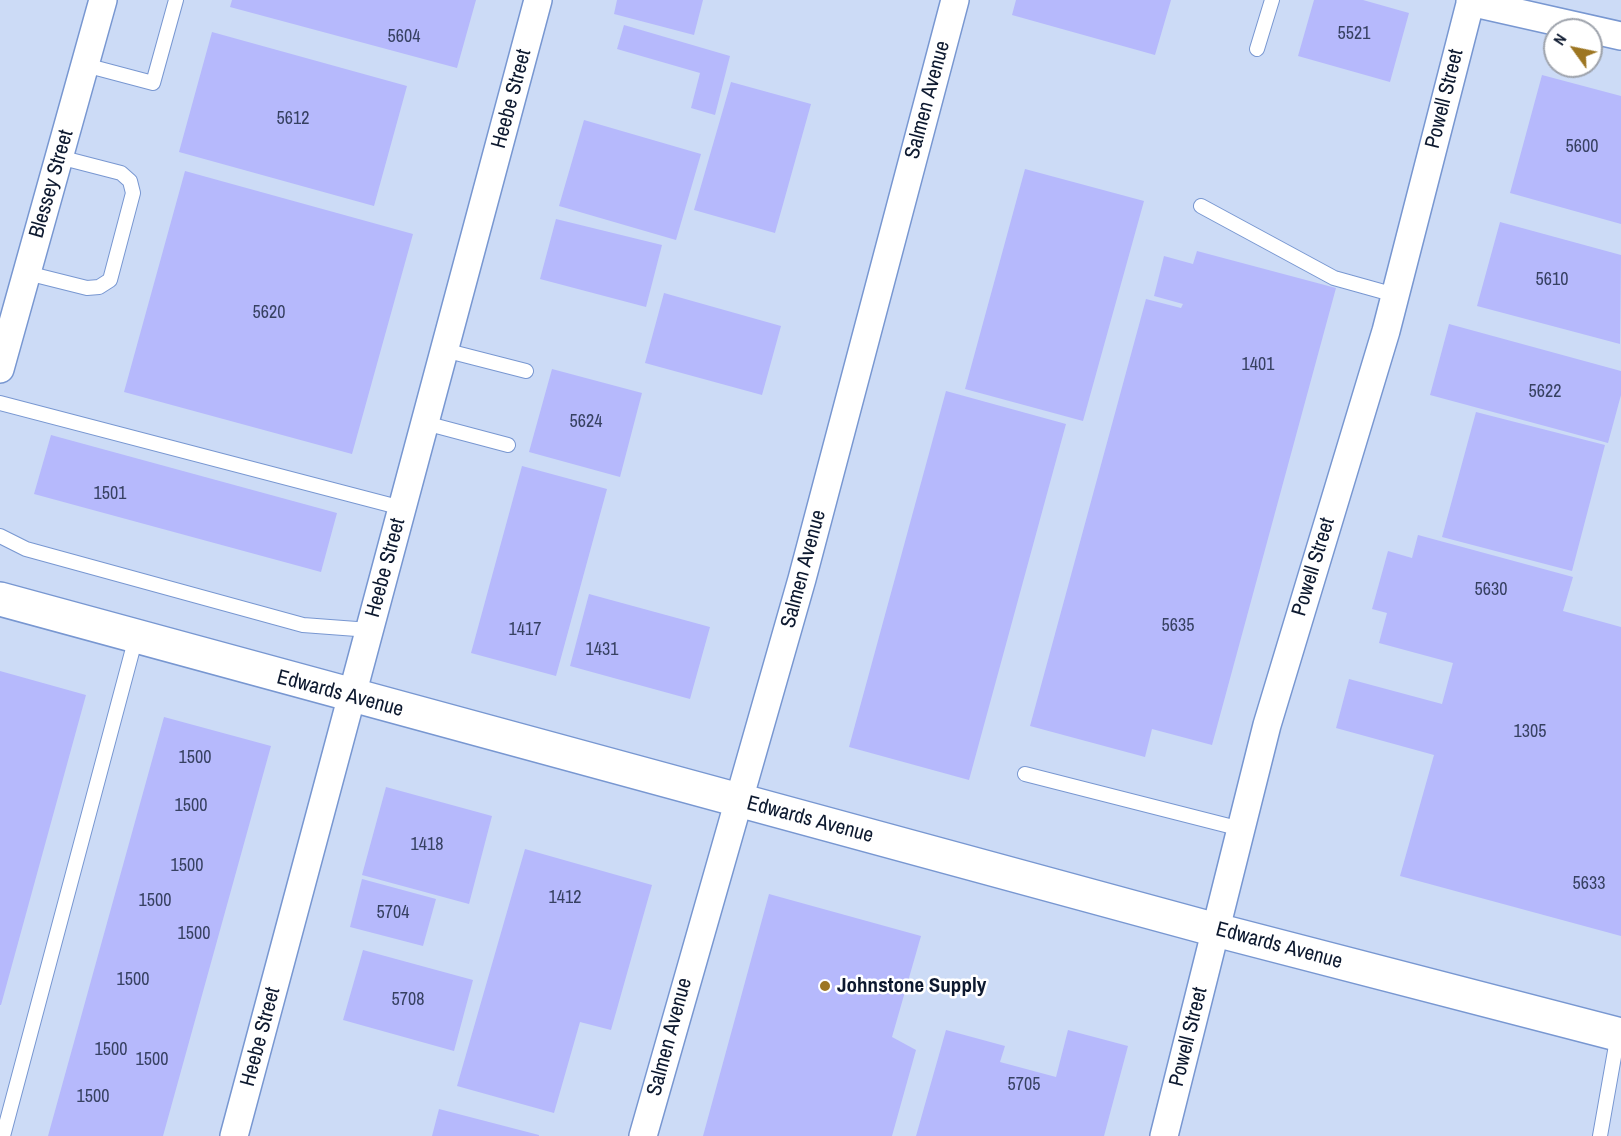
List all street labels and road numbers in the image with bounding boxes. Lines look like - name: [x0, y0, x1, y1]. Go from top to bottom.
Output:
- street label: Salmen Avenue: [900, 38, 956, 162]
- street label: Heebe Street: [487, 47, 537, 151]
- street label: Powell Street: [1421, 47, 1469, 151]
- street label: Blessey Street: [25, 127, 79, 241]
- street label: Salmen Avenue: [776, 507, 832, 631]
- street label: Powell Street: [1287, 515, 1341, 619]
- street label: Heebe Street: [361, 516, 411, 620]
- street label: Edwards Avenue: [274, 665, 406, 723]
- street label: Edwards Avenue: [744, 791, 876, 849]
- street label: Edwards Avenue: [1213, 917, 1345, 975]
- street label: Salmen Avenue: [642, 975, 698, 1099]
- street label: Heebe Street: [236, 985, 286, 1089]
- street label: Powell Street: [1165, 985, 1213, 1089]

